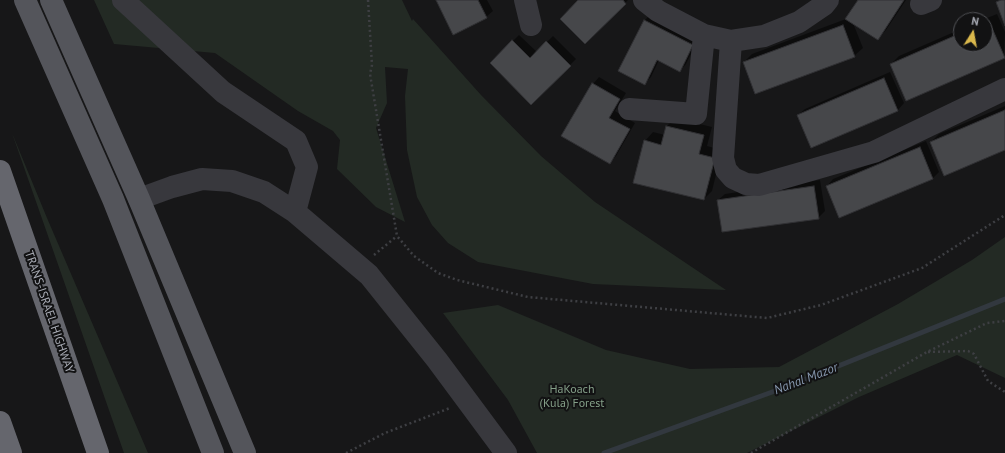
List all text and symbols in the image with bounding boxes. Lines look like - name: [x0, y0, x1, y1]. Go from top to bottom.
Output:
- north arrow: [953, 12, 993, 52]
- text: N: [970, 14, 980, 29]
- street label: TRANS-ISRAEL HIGHWAY: [21, 249, 77, 375]
- water label: Nahal Mazor: [772, 360, 840, 398]
- park label: HaKoach (Kula) Forest: [540, 383, 604, 411]

